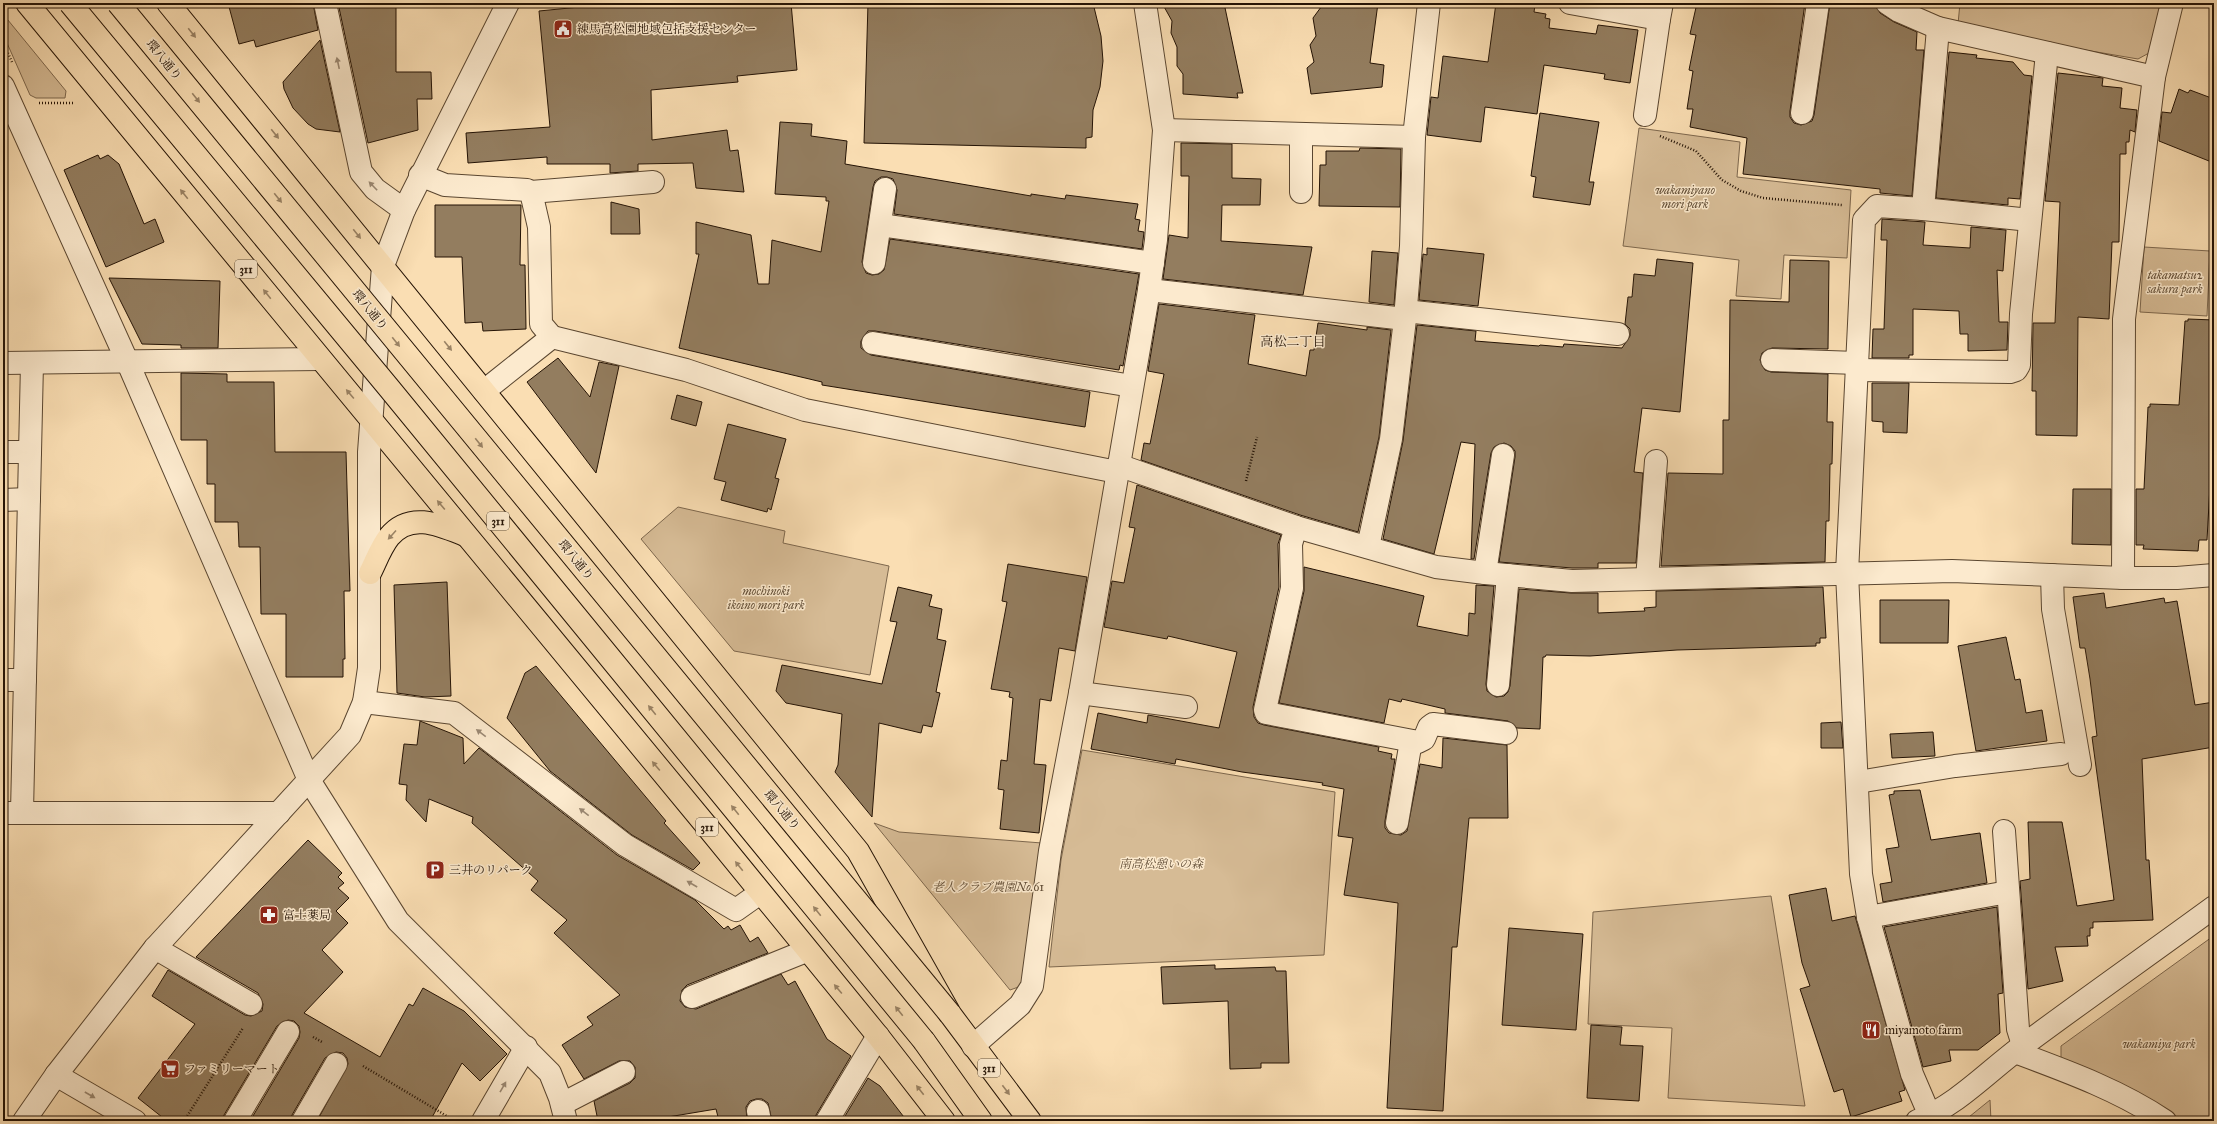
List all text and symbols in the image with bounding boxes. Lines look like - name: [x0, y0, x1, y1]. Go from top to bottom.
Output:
- public building icon: 練馬高松園地域包括支援センター: [552, 18, 574, 40]
- place label: 練馬高松園地域包括支援センター: [577, 22, 757, 36]
- one-way arrow: [188, 28, 197, 39]
- street label: 環八通り: [143, 37, 185, 83]
- one-way arrow: [335, 57, 341, 69]
- one-way arrow: [191, 93, 200, 103]
- one-way arrow: [270, 128, 279, 139]
- one-way arrow: [368, 181, 378, 191]
- park label: wakamiyano mori park: [1655, 183, 1715, 212]
- one-way arrow: [180, 188, 189, 199]
- one-way arrow: [274, 193, 283, 204]
- one-way arrow: [353, 229, 362, 240]
- road number: 311: [235, 260, 257, 278]
- park label: takamatsu2 sakura park: [2146, 268, 2203, 297]
- street label: 環八通り: [349, 287, 391, 333]
- one-way arrow: [262, 289, 271, 300]
- district label: 高松二丁目: [1260, 334, 1326, 350]
- one-way arrow: [392, 337, 401, 348]
- one-way arrow: [443, 341, 452, 352]
- one-way arrow: [345, 389, 354, 400]
- one-way arrow: [475, 437, 483, 448]
- one-way arrow: [437, 500, 446, 511]
- road number: 311: [487, 512, 509, 530]
- one-way arrow: [388, 530, 397, 539]
- street label: 環八通り: [555, 537, 597, 583]
- park label: mochinoki ikoino mori park: [727, 584, 805, 613]
- one-way arrow: [648, 704, 657, 715]
- one-way arrow: [475, 729, 486, 737]
- one-way arrow: [652, 760, 661, 771]
- street label: 環八通り: [761, 787, 803, 833]
- one-way arrow: [730, 805, 739, 815]
- one-way arrow: [578, 808, 589, 816]
- road number: 311: [696, 818, 718, 836]
- park label: 南高松憩いの森: [1119, 857, 1205, 871]
- parking icon: 三井のリパーク: [424, 859, 446, 881]
- one-way arrow: [734, 861, 743, 872]
- place label: 三井のリパーク: [449, 863, 533, 877]
- one-way arrow: [686, 880, 698, 887]
- park label: 老人クラブ農園No.61: [932, 880, 1044, 894]
- pharmacy icon: 富士薬局: [258, 904, 280, 926]
- one-way arrow: [813, 905, 821, 916]
- place label: 富士薬局: [283, 908, 331, 922]
- one-way arrow: [834, 983, 843, 994]
- one-way arrow: [895, 1006, 904, 1017]
- restaurant icon: miyamoto farm: [1860, 1019, 1882, 1041]
- place label: miyamoto farm: [1885, 1023, 1962, 1037]
- park label: wakamiya park: [2122, 1037, 2196, 1052]
- supermarket icon: ファミリーマート: [159, 1058, 181, 1080]
- road number: 311: [978, 1059, 1000, 1077]
- place label: ファミリーマート: [184, 1062, 280, 1076]
- one-way arrow: [499, 1081, 506, 1093]
- one-way arrow: [915, 1085, 924, 1096]
- one-way arrow: [1002, 1085, 1011, 1096]
- one-way arrow: [84, 1092, 96, 1099]

